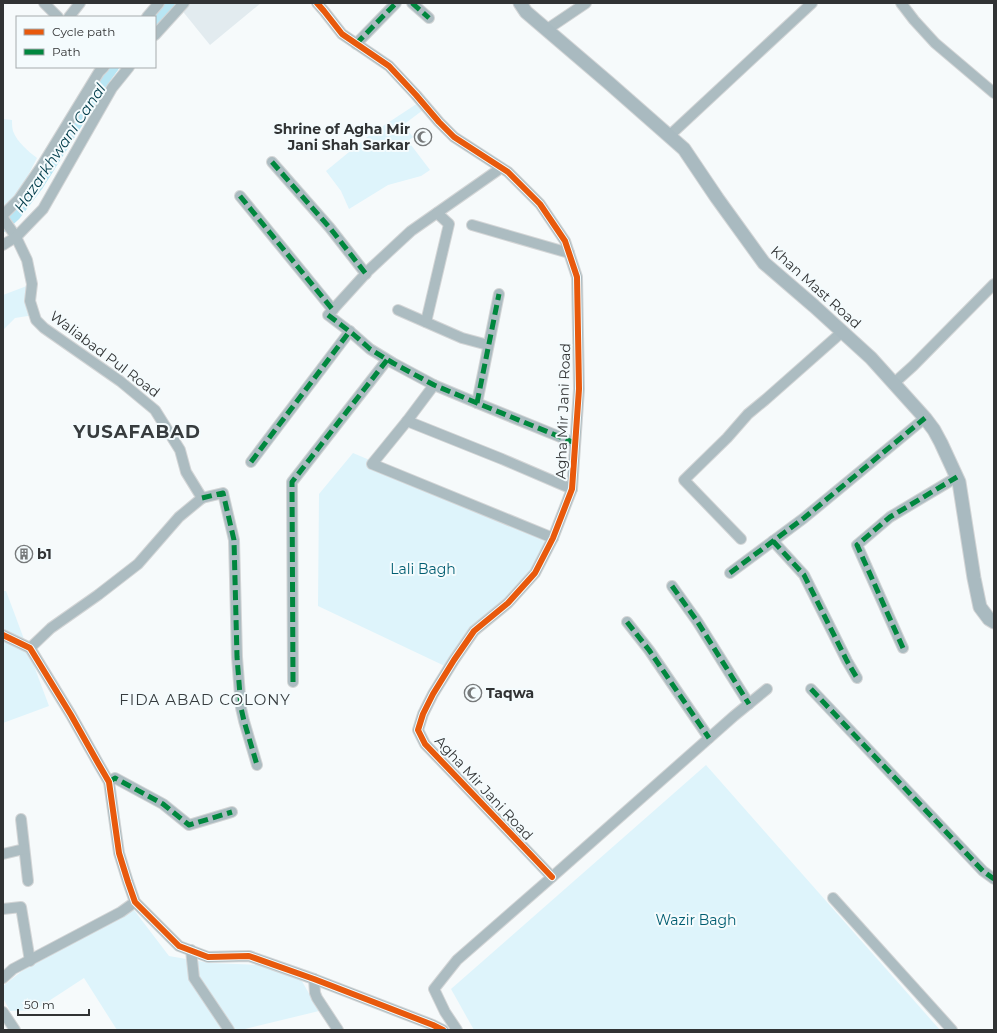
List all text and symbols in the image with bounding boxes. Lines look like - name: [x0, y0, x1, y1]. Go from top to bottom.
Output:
- legend: [16, 16, 156, 68]
- text: Cycle path: [52, 24, 115, 39]
- text: Path: [52, 44, 81, 59]
- water label: Hazarkhwani Canal: [9, 80, 110, 216]
- place label: Shrine of Agha Mir Jani Shah Sarkar: [274, 120, 410, 154]
- mosque icon: Shrine of Agha Mir Jani Shah Sarkar: [413, 127, 433, 147]
- street label: Khan Mast Road: [767, 242, 865, 332]
- street label: Waliabad Pul Road: [46, 307, 164, 401]
- street label: Agha Mir Jani Road: [552, 343, 574, 479]
- district label: YUSAFABAD: [72, 421, 201, 443]
- building icon: b1: [14, 544, 34, 564]
- place label: b1: [37, 545, 52, 563]
- park label: Lali Bagh: [390, 560, 456, 578]
- mosque icon: Taqwa: [463, 683, 483, 703]
- place label: Taqwa: [486, 684, 534, 702]
- district label: FIDA ABAD COLONY: [119, 690, 291, 709]
- street label: Agha Mir Jani Road: [431, 732, 537, 844]
- park label: Wazir Bagh: [655, 911, 737, 929]
- scale bar: [18, 991, 89, 1017]
- text: 50 m: [24, 997, 55, 1012]

